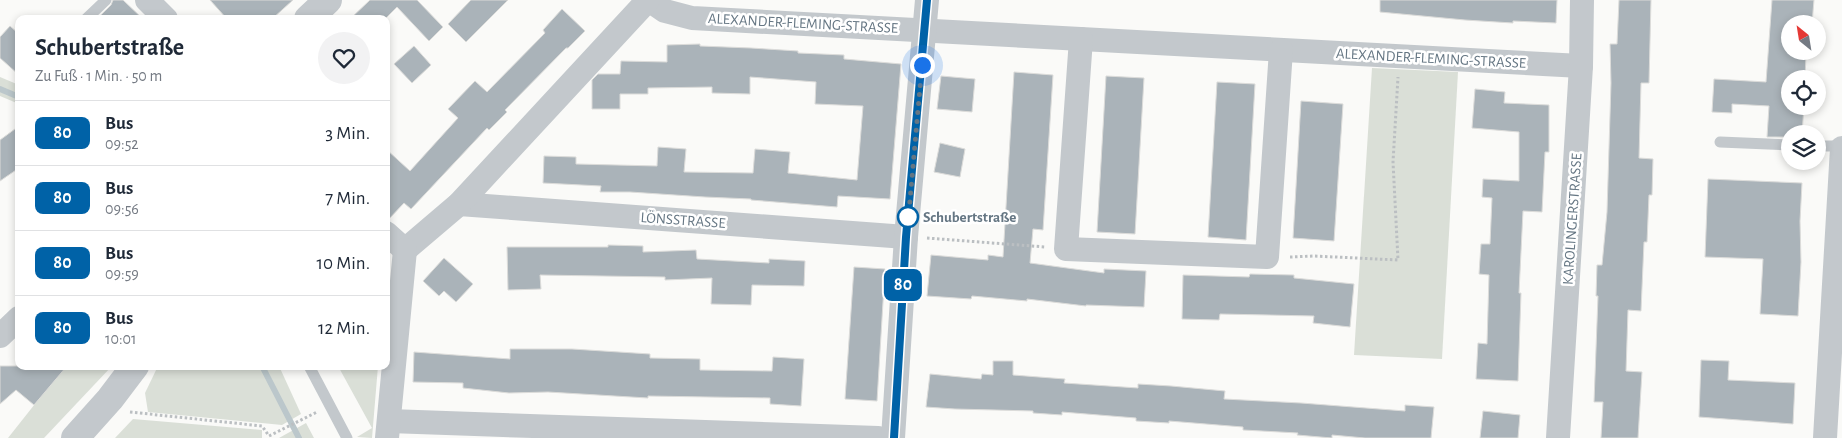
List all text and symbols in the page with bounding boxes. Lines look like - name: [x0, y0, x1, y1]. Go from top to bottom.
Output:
- street label: ALEXANDER-FLEMING-STRASSE: [708, 11, 898, 36]
- north arrow: [1781, 15, 1826, 60]
- map controls: [1781, 15, 1826, 170]
- button: heart: [318, 32, 370, 84]
- text: Schubertstraße: [35, 36, 184, 60]
- street label: ALEXANDER-FLEMING-STRASSE: [1336, 46, 1526, 71]
- your location: [910, 53, 935, 78]
- text: Zu Fuß · 1 Min. · 50 m: [35, 68, 162, 84]
- button: locate: [1781, 70, 1826, 115]
- text: Bus: [105, 114, 133, 133]
- text: 80: [53, 124, 72, 142]
- text: 3 Min.: [325, 124, 370, 143]
- button: layers: [1781, 125, 1826, 170]
- text: 09:52: [105, 136, 139, 152]
- street label: KAROLINGERSTRASSE: [1560, 153, 1585, 285]
- text: Bus: [105, 179, 133, 198]
- text: 80: [53, 189, 72, 207]
- text: 7 Min.: [325, 189, 370, 208]
- text: 09:56: [105, 201, 139, 217]
- marker: Schubertstraße: [897, 206, 919, 228]
- street label: LÖNSSTRASSE: [640, 208, 726, 231]
- place label: Schubertstraße: [923, 210, 1016, 225]
- text: Bus: [105, 244, 133, 263]
- text: 80: [53, 254, 72, 272]
- text: 10 Min.: [317, 254, 370, 273]
- text: 09:59: [105, 266, 139, 282]
- line badge: 80: [880, 269, 926, 301]
- text: 80: [894, 276, 912, 294]
- text: Bus: [105, 309, 133, 328]
- text: 80: [53, 319, 72, 337]
- text: 12 Min.: [318, 319, 370, 338]
- text: 10:01: [105, 331, 137, 347]

